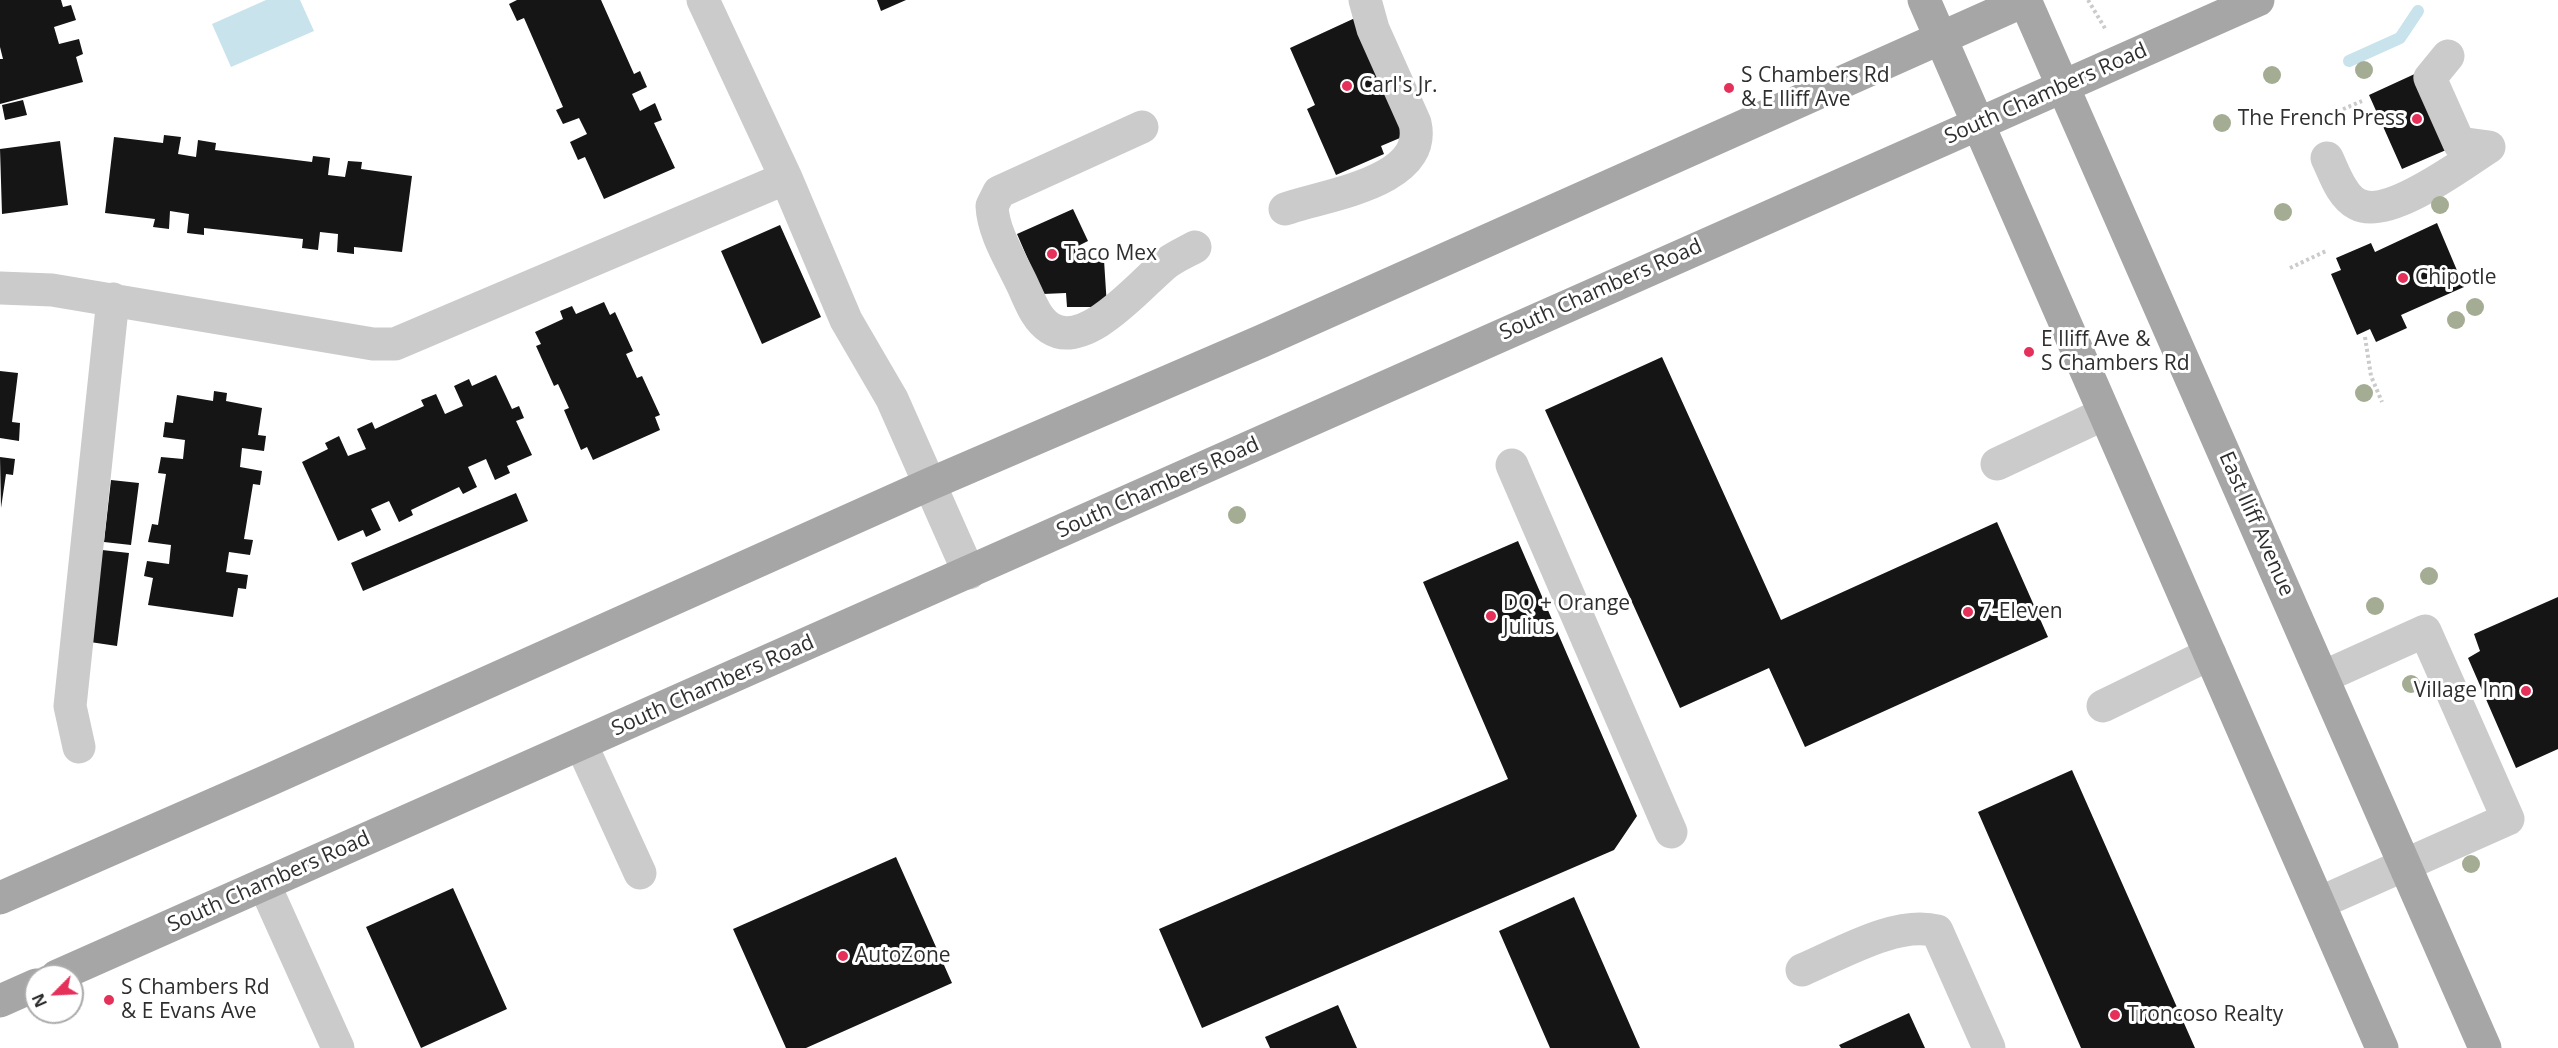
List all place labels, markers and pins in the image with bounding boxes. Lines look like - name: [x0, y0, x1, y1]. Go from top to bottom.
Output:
- place label: S Chambers Rd & E Iliff Ave: [1741, 63, 1890, 113]
- place label: Carl's Jr.: [1359, 73, 1438, 99]
- marker: Carl's Jr.: [1340, 79, 1354, 93]
- marker: S Chambers Rd & E Iliff Ave: [1722, 81, 1736, 95]
- place label: The French Press: [2238, 106, 2405, 132]
- marker: The French Press: [2410, 112, 2424, 126]
- place label: Taco Mex: [1064, 241, 1157, 267]
- marker: Taco Mex: [1045, 247, 1059, 261]
- place label: Chipotle: [2415, 265, 2496, 291]
- marker: Chipotle: [2396, 271, 2410, 285]
- place label: E Iliff Ave & S Chambers Rd: [2041, 327, 2190, 377]
- marker: E Iliff Ave & S Chambers Rd: [2022, 345, 2036, 359]
- place label: DQ + Orange Julius: [1503, 591, 1630, 641]
- place label: 7-Eleven: [1980, 599, 2063, 625]
- marker: 7-Eleven: [1961, 605, 1975, 619]
- marker: DQ + Orange Julius: [1484, 609, 1498, 623]
- place label: Village Inn: [2414, 678, 2514, 704]
- marker: Village Inn: [2519, 684, 2533, 698]
- place label: AutoZone: [855, 943, 951, 969]
- marker: AutoZone: [836, 949, 850, 963]
- place label: S Chambers Rd & E Evans Ave: [121, 975, 270, 1025]
- marker: S Chambers Rd & E Evans Ave: [102, 993, 116, 1007]
- place label: Troncoso Realty: [2127, 1002, 2283, 1028]
- marker: Troncoso Realty: [2108, 1008, 2122, 1022]

